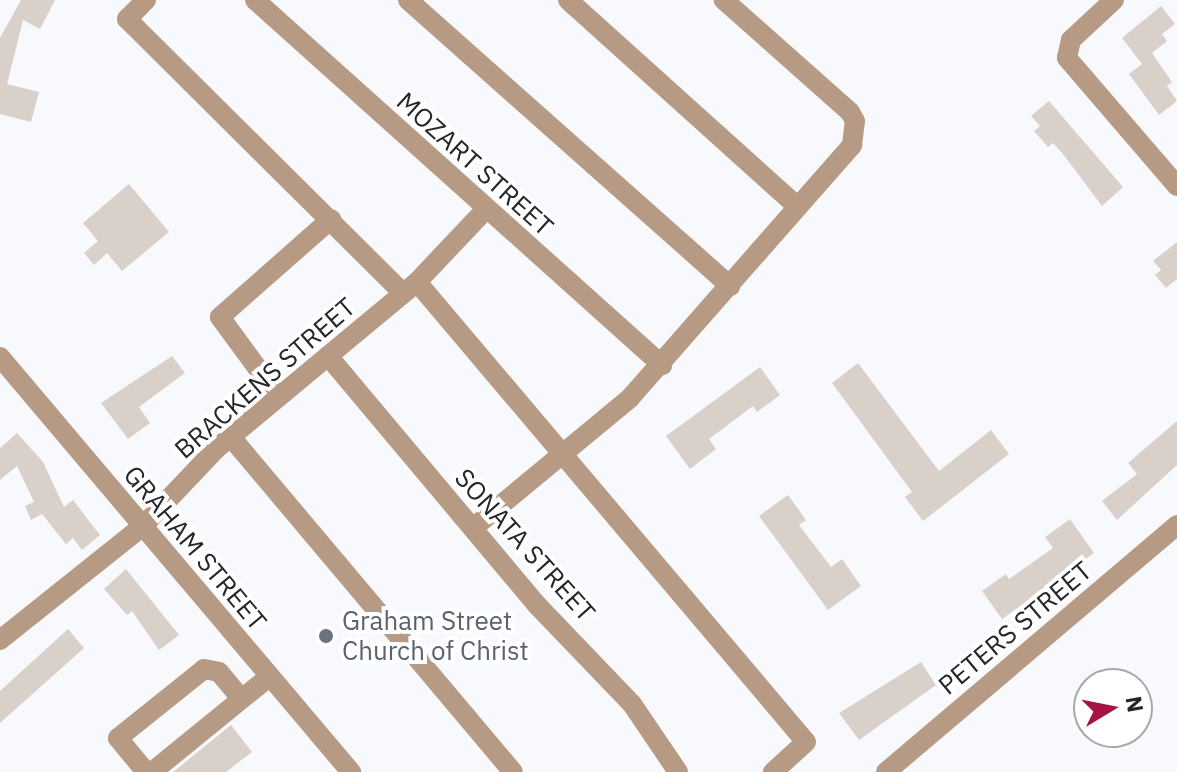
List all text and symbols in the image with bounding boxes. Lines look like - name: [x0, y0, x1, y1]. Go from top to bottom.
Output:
- street label: MOZART STREET: [390, 86, 560, 242]
- street label: BRACKENS STREET: [168, 291, 362, 465]
- street label: GRAHAM STREET: [117, 459, 273, 637]
- street label: SONATA STREET: [448, 462, 602, 628]
- street label: PETERS STREET: [932, 555, 1098, 701]
- place label: Graham Street Church of Christ: [342, 605, 529, 666]
- marker: Graham Street Church of Christ: [317, 627, 335, 645]
- north arrow: [1073, 668, 1153, 748]
- text: N: [1119, 694, 1151, 714]

